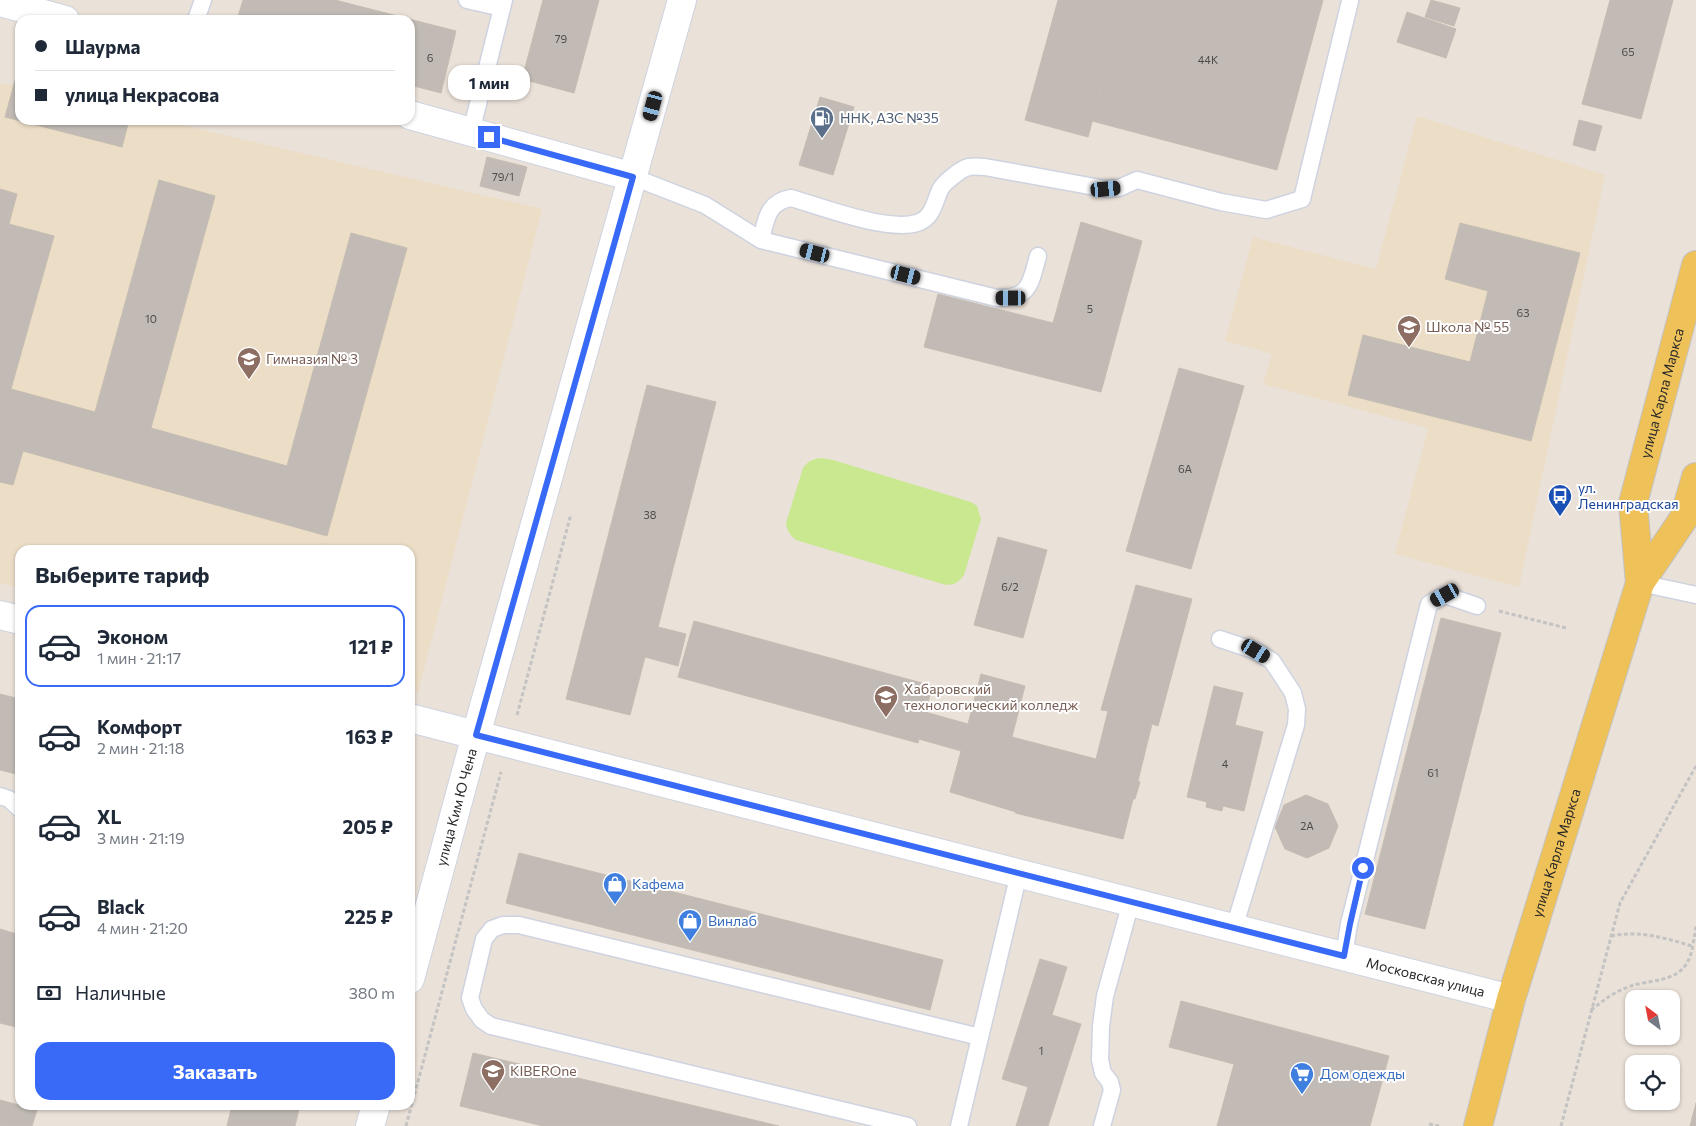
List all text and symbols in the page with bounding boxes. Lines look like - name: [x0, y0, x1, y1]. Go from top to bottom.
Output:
- house number: 79: [555, 32, 568, 45]
- text: Шаурма: [65, 35, 140, 58]
- house number: 65: [1622, 45, 1635, 58]
- house number: 6: [427, 51, 434, 64]
- house number: 44К: [1198, 53, 1219, 66]
- callout: 1 мин: [448, 64, 530, 100]
- text: 1 мин: [469, 73, 509, 92]
- text: улица Некрасова: [65, 83, 219, 106]
- car: [641, 90, 664, 122]
- fuel station icon: ННК, АЗС №35: [809, 105, 835, 139]
- place label: ННК, АЗС №35: [840, 109, 939, 126]
- route end: [478, 126, 500, 148]
- house number: 79/1: [492, 170, 514, 183]
- car: [1090, 180, 1121, 198]
- car: [798, 242, 831, 264]
- car: [889, 264, 922, 286]
- car: [996, 291, 1026, 306]
- house number: 5: [1087, 302, 1093, 315]
- house number: 63: [1517, 306, 1529, 319]
- house number: 10: [145, 312, 157, 325]
- school or university icon: Школа № 55: [1396, 314, 1422, 348]
- place label: Школа № 55: [1426, 318, 1509, 335]
- street label: улица Карла Маркса: [1636, 326, 1687, 460]
- school or university icon: Гимназия № 3: [236, 346, 262, 380]
- place label: Гимназия № 3: [266, 350, 358, 367]
- house number: 6А: [1178, 462, 1192, 475]
- place label: ул. Ленинградская: [1578, 479, 1679, 512]
- bus stop icon: ул. Ленинградская: [1547, 483, 1573, 517]
- house number: 38: [644, 508, 657, 521]
- text: Выберите тариф: [35, 561, 209, 588]
- house number: 6/2: [1001, 580, 1019, 593]
- car: [1428, 581, 1461, 609]
- icon: car: [37, 624, 82, 669]
- text: Эконом: [97, 625, 168, 648]
- text: 121 ₽: [349, 635, 393, 658]
- car: [1239, 637, 1272, 665]
- text: 1 мин · 21:17: [97, 648, 181, 667]
- place label: Хабаровский технологический колледж: [904, 680, 1078, 713]
- school or university icon: Хабаровский технологический колледж: [873, 684, 899, 718]
- icon: car: [37, 714, 82, 759]
- text: Комфорт: [97, 715, 182, 738]
- text: 163 ₽: [346, 725, 393, 748]
- text: 2 мин · 21:18: [97, 738, 185, 757]
- street label: улица Ким Ю Чена: [432, 746, 480, 868]
- house number: 4: [1222, 757, 1229, 770]
- house number: 61: [1427, 766, 1439, 779]
- street label: улица Карла Маркса: [1528, 786, 1584, 919]
- icon: car: [37, 804, 82, 849]
- text: XL: [97, 805, 122, 828]
- text: 205 ₽: [342, 815, 393, 838]
- house number: 2А: [1300, 819, 1314, 832]
- text: 3 мин · 21:19: [97, 828, 185, 847]
- route start: [1352, 857, 1374, 879]
- shop icon: Кафема: [602, 871, 628, 905]
- place label: Кафема: [632, 875, 684, 892]
- icon: car: [37, 894, 82, 939]
- text: Black: [97, 895, 145, 918]
- text: 225 ₽: [344, 905, 393, 928]
- shop icon: Винлаб: [677, 908, 703, 942]
- place label: Винлаб: [708, 912, 757, 929]
- text: 4 мин · 21:20: [97, 918, 188, 937]
- street label: Московская улица: [1365, 953, 1487, 1000]
- icon: cash: [35, 979, 63, 1007]
- text: Наличные: [75, 981, 166, 1004]
- text: 380 m: [349, 983, 395, 1002]
- north arrow: [1625, 990, 1680, 1045]
- map controls: [1625, 990, 1680, 1110]
- button: Заказать: [35, 1042, 395, 1100]
- house number: 1: [1039, 1044, 1043, 1057]
- button: locate: [1625, 1055, 1680, 1110]
- school or university icon: KIBEROne: [480, 1058, 506, 1092]
- supermarket icon: Дом одежды: [1289, 1061, 1315, 1095]
- place label: KIBEROne: [510, 1062, 577, 1079]
- place label: Дом одежды: [1320, 1065, 1405, 1082]

